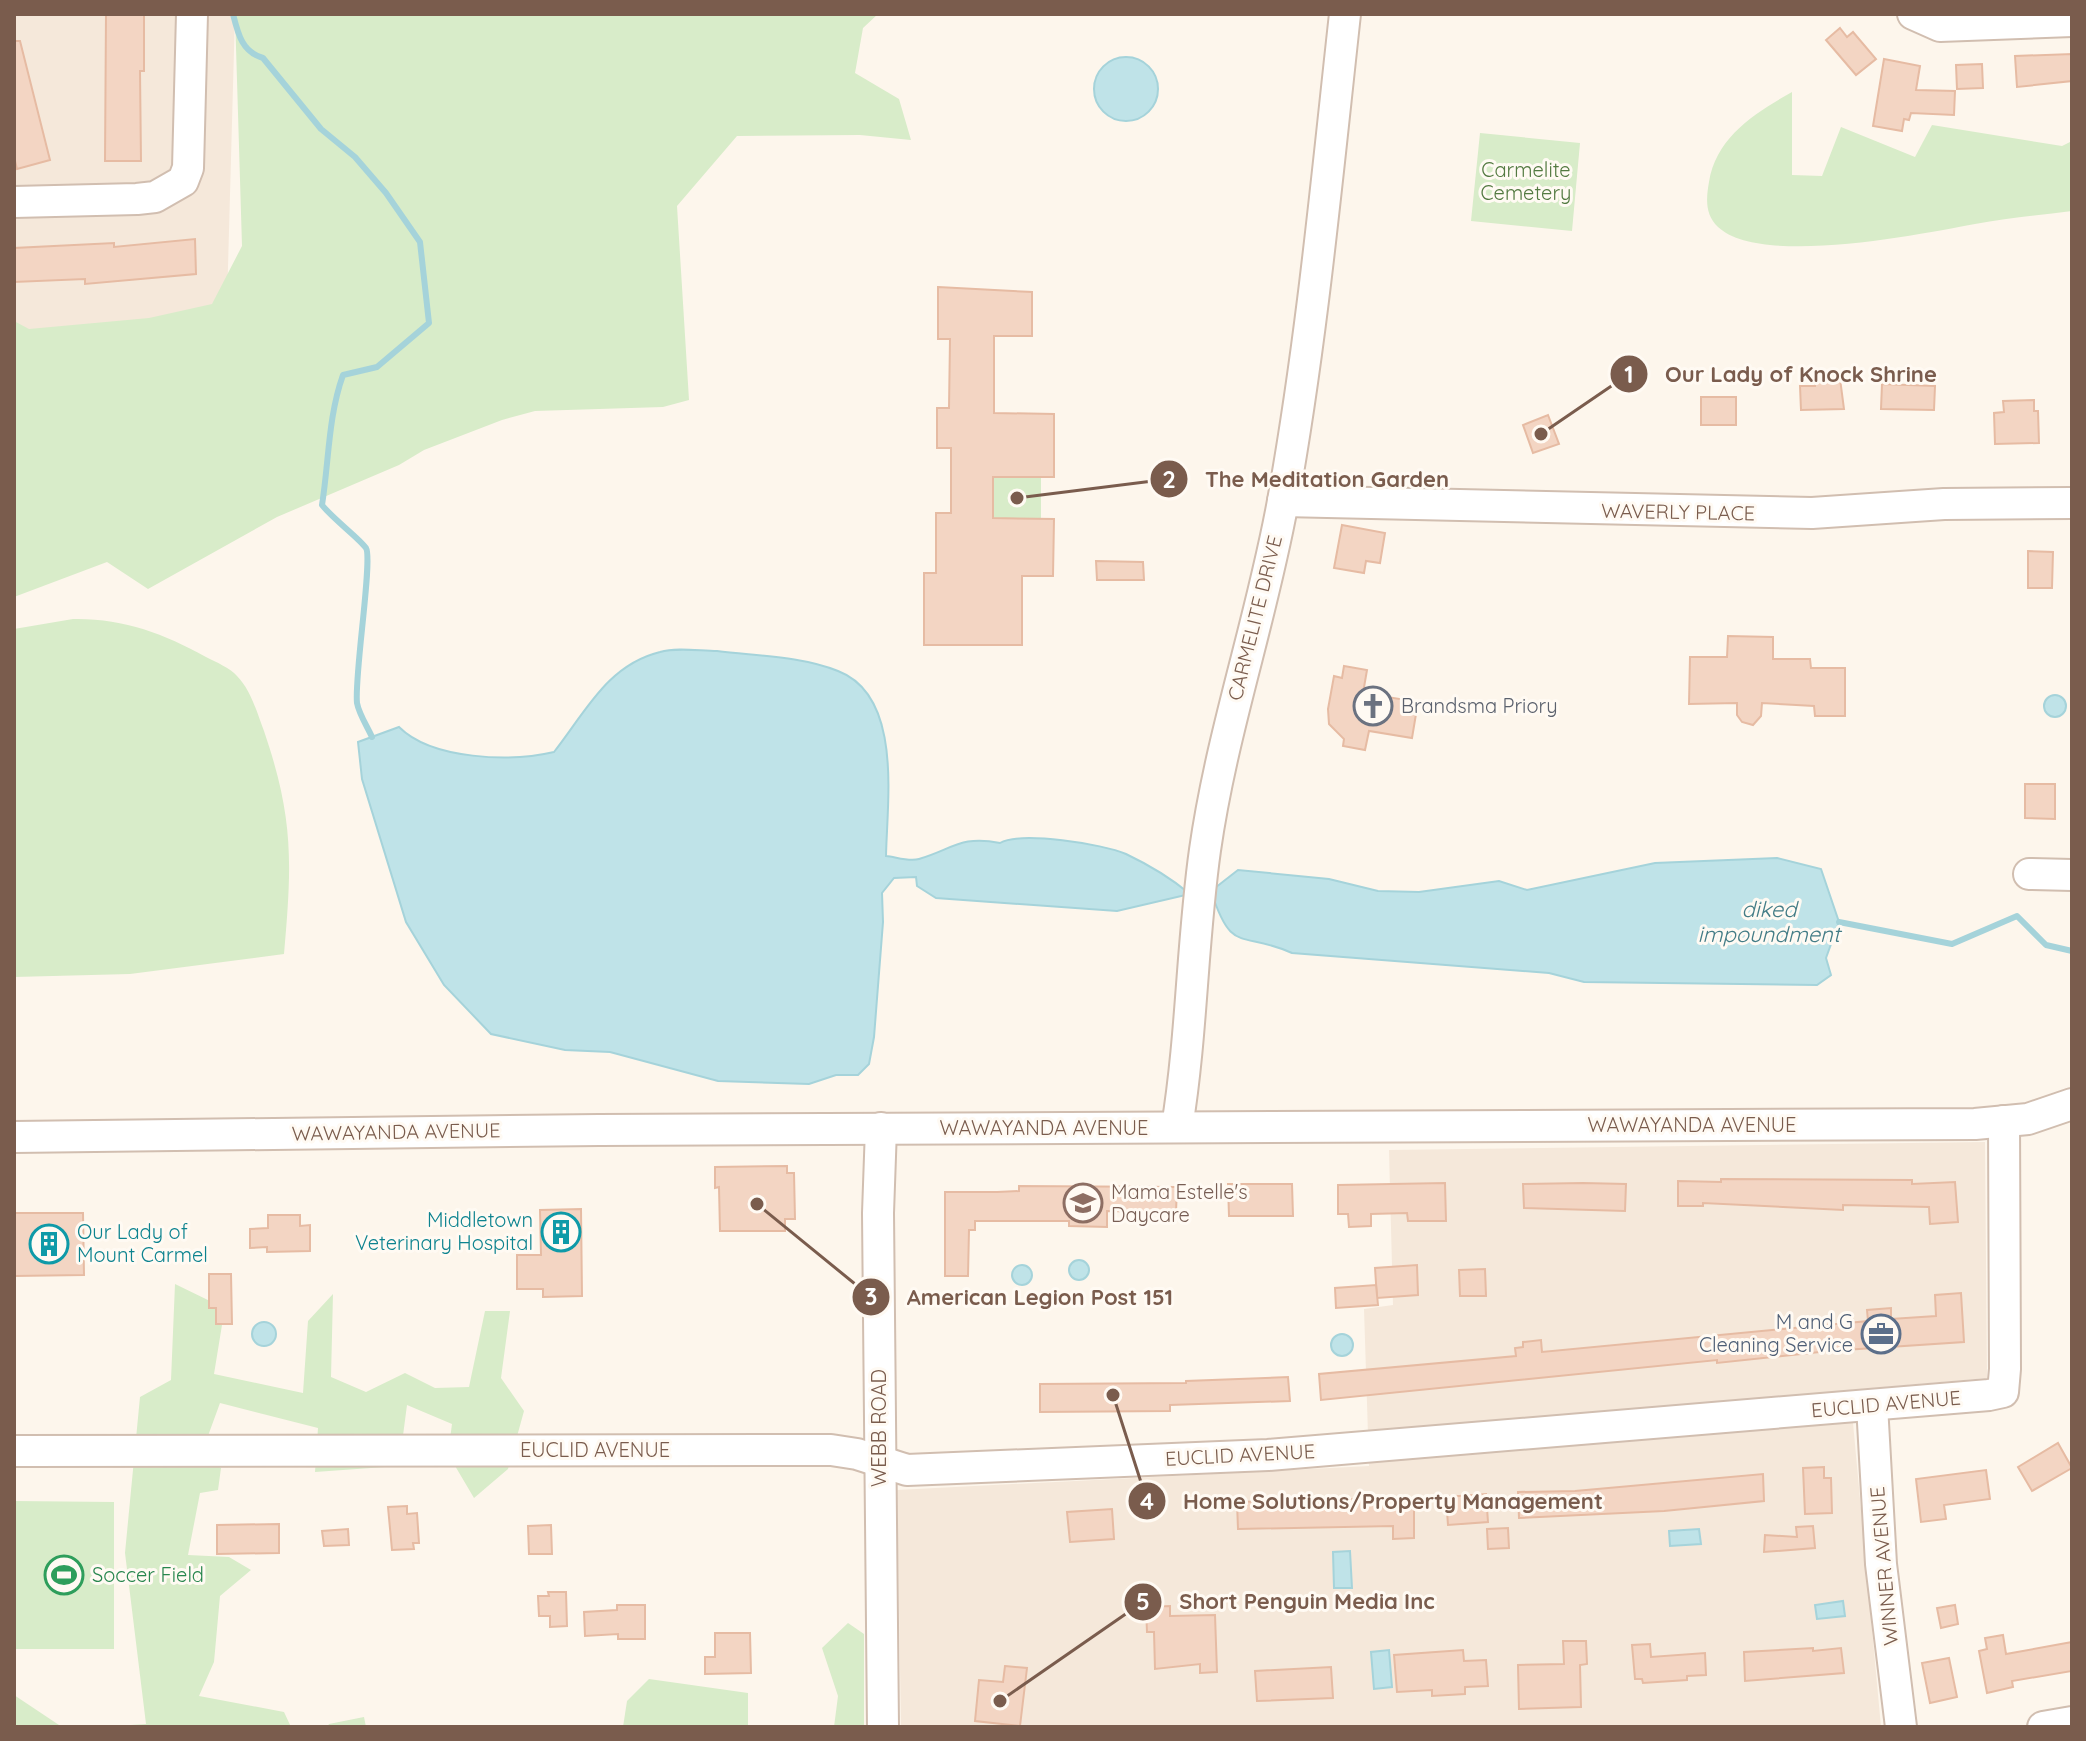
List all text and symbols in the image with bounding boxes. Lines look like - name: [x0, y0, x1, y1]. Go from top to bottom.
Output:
- park label: Carmelite Cemetery: [1481, 157, 1571, 205]
- callout: Our Lady of Knock Shrine: [1609, 351, 1953, 397]
- text: 1: [1624, 359, 1634, 389]
- text: Our Lady of Knock Shrine: [1665, 360, 1937, 388]
- callout: The Meditation Garden: [1149, 456, 1466, 502]
- text: 2: [1162, 464, 1176, 494]
- text: The Meditation Garden: [1205, 465, 1449, 493]
- street label: WAVERLY PLACE: [1601, 498, 1755, 525]
- street label: CARMELITE DRIVE: [1222, 533, 1287, 703]
- church icon: Brandsma Priory: [1352, 685, 1394, 727]
- place label: Brandsma Priory: [1401, 693, 1558, 718]
- water label: diked impoundment: [1698, 895, 1843, 948]
- street label: WAWAYANDA AVENUE: [1588, 1112, 1796, 1137]
- street label: WAWAYANDA AVENUE: [940, 1115, 1148, 1140]
- street label: WAWAYANDA AVENUE: [291, 1117, 501, 1146]
- place label: Mama Estelle's Daycare: [1111, 1179, 1248, 1227]
- school or university icon: Mama Estelle's Daycare: [1062, 1182, 1104, 1224]
- place label: Middletown Veterinary Hospital: [355, 1207, 533, 1255]
- building icon: Middletown Veterinary Hospital: [540, 1211, 582, 1253]
- place label: Our Lady of Mount Carmel: [77, 1219, 208, 1267]
- building icon: Our Lady of Mount Carmel: [28, 1223, 70, 1265]
- callout: American Legion Post 151: [851, 1274, 1189, 1320]
- text: 3: [865, 1281, 877, 1311]
- text: American Legion Post 151: [907, 1283, 1173, 1311]
- place label: M and G Cleaning Service: [1699, 1309, 1853, 1357]
- office icon: M and G Cleaning Service: [1860, 1313, 1902, 1355]
- street label: WEBB ROAD: [866, 1369, 891, 1487]
- street label: EUCLID AVENUE: [1810, 1385, 1962, 1422]
- street label: EUCLID AVENUE: [520, 1437, 670, 1462]
- street label: EUCLID AVENUE: [1164, 1438, 1316, 1471]
- callout: Home Solutions/Property Management: [1127, 1478, 1619, 1524]
- street label: WINNER AVENUE: [1864, 1485, 1903, 1647]
- text: 4: [1140, 1486, 1154, 1516]
- text: Home Solutions/Property Management: [1183, 1487, 1603, 1515]
- sports icon: Soccer Field: [43, 1554, 85, 1596]
- place label: Soccer Field: [92, 1562, 204, 1587]
- callout: Short Penguin Media Inc: [1123, 1579, 1451, 1625]
- text: 5: [1136, 1586, 1150, 1616]
- text: Short Penguin Media Inc: [1179, 1587, 1435, 1615]

